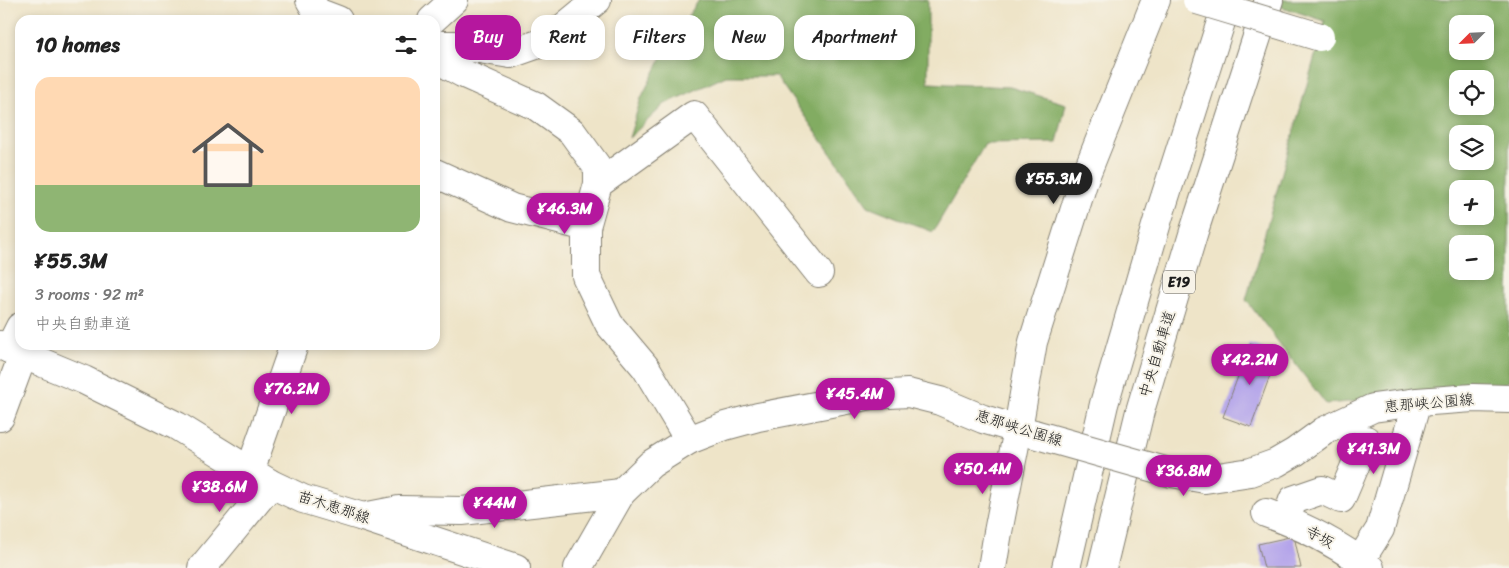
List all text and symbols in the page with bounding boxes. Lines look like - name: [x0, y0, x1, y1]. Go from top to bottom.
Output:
- chip: Buy: [455, 15, 521, 60]
- chip: Rent: [531, 15, 605, 60]
- chip: Filters: [615, 15, 704, 60]
- chip: New: [714, 15, 784, 60]
- chip: Apartment: [794, 15, 915, 60]
- north arrow: [1449, 15, 1494, 60]
- map controls: [1449, 15, 1494, 280]
- text: 10 homes: [35, 26, 120, 64]
- icon: filters: [392, 31, 420, 59]
- button: locate: [1449, 70, 1494, 115]
- icon: home: [183, 110, 273, 200]
- button: layers: [1449, 125, 1494, 170]
- pin: ¥55.3M: [1013, 162, 1095, 205]
- text: ¥55.3M: [1026, 164, 1082, 193]
- button: +: [1449, 180, 1494, 225]
- pin: ¥46.3M: [524, 192, 606, 235]
- text: ¥46.3M: [538, 194, 592, 223]
- button: −: [1449, 235, 1494, 280]
- text: ¥55.3M: [35, 242, 107, 280]
- road number: E19: [1163, 270, 1195, 294]
- text: 3 rooms · 92 m²: [35, 280, 144, 309]
- street label: 中央自動車道: [1131, 307, 1183, 401]
- text: 中央自動車道: [35, 309, 131, 338]
- pin: ¥42.2M: [1209, 344, 1291, 386]
- text: ¥42.2M: [1222, 345, 1278, 374]
- pin: ¥76.2M: [251, 372, 333, 415]
- text: ¥76.2M: [265, 374, 319, 403]
- pin: ¥45.4M: [814, 378, 896, 420]
- text: ¥45.4M: [827, 379, 883, 408]
- street label: 恵那峡公園線: [1383, 386, 1475, 420]
- street label: 恵那峡公園線: [972, 402, 1066, 454]
- pin: ¥41.3M: [1333, 432, 1415, 475]
- text: ¥41.3M: [1348, 434, 1400, 463]
- pin: ¥50.4M: [942, 452, 1024, 495]
- text: ¥50.4M: [955, 454, 1011, 483]
- pin: ¥36.8M: [1143, 454, 1225, 497]
- text: ¥36.8M: [1157, 456, 1211, 485]
- pin: ¥38.6M: [179, 470, 261, 513]
- text: ¥38.6M: [193, 472, 247, 501]
- street label: 苗木恵那線: [294, 483, 374, 531]
- pin: ¥44M: [465, 486, 525, 529]
- text: ¥44M: [474, 488, 516, 517]
- street label: 寺坂: [1301, 518, 1339, 556]

